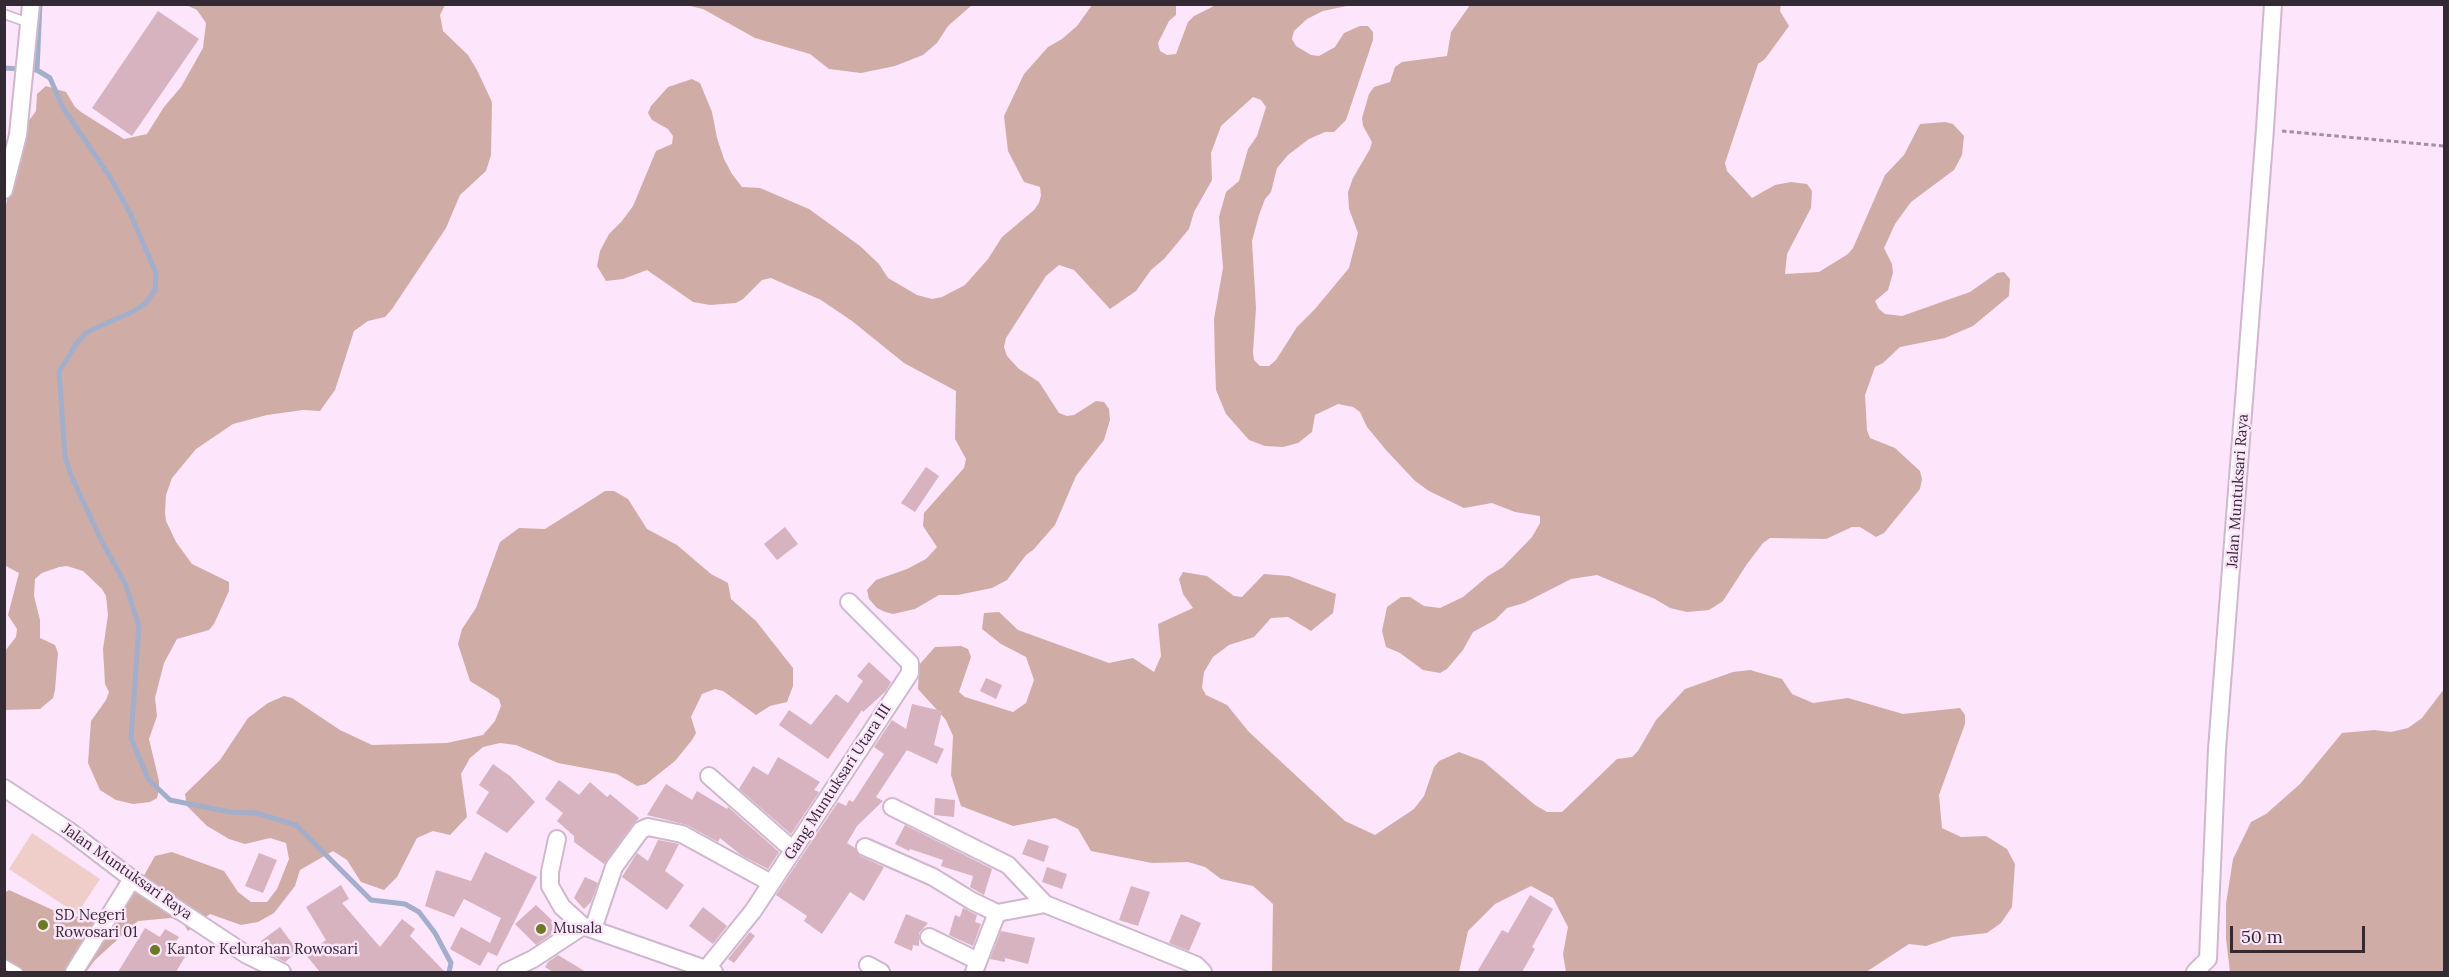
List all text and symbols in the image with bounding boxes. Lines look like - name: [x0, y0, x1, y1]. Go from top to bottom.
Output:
- street label: Jalan Muntuksari Raya: [2224, 413, 2252, 569]
- street label: Gang Muntuksari Utara III: [781, 701, 895, 863]
- street label: Jalan Muntuksari Raya: [59, 820, 195, 924]
- place label: SD Negeri Rowosari 01: [55, 907, 138, 942]
- scale bar: [2233, 914, 2368, 952]
- marker: SD Negeri Rowosari 01: [36, 918, 50, 932]
- place label: Musala: [553, 920, 602, 938]
- marker: Musala: [534, 922, 548, 936]
- text: 50 m: [2241, 925, 2283, 948]
- place label: Kantor Kelurahan Rowosari: [167, 941, 358, 959]
- marker: Kantor Kelurahan Rowosari: [148, 943, 162, 957]

